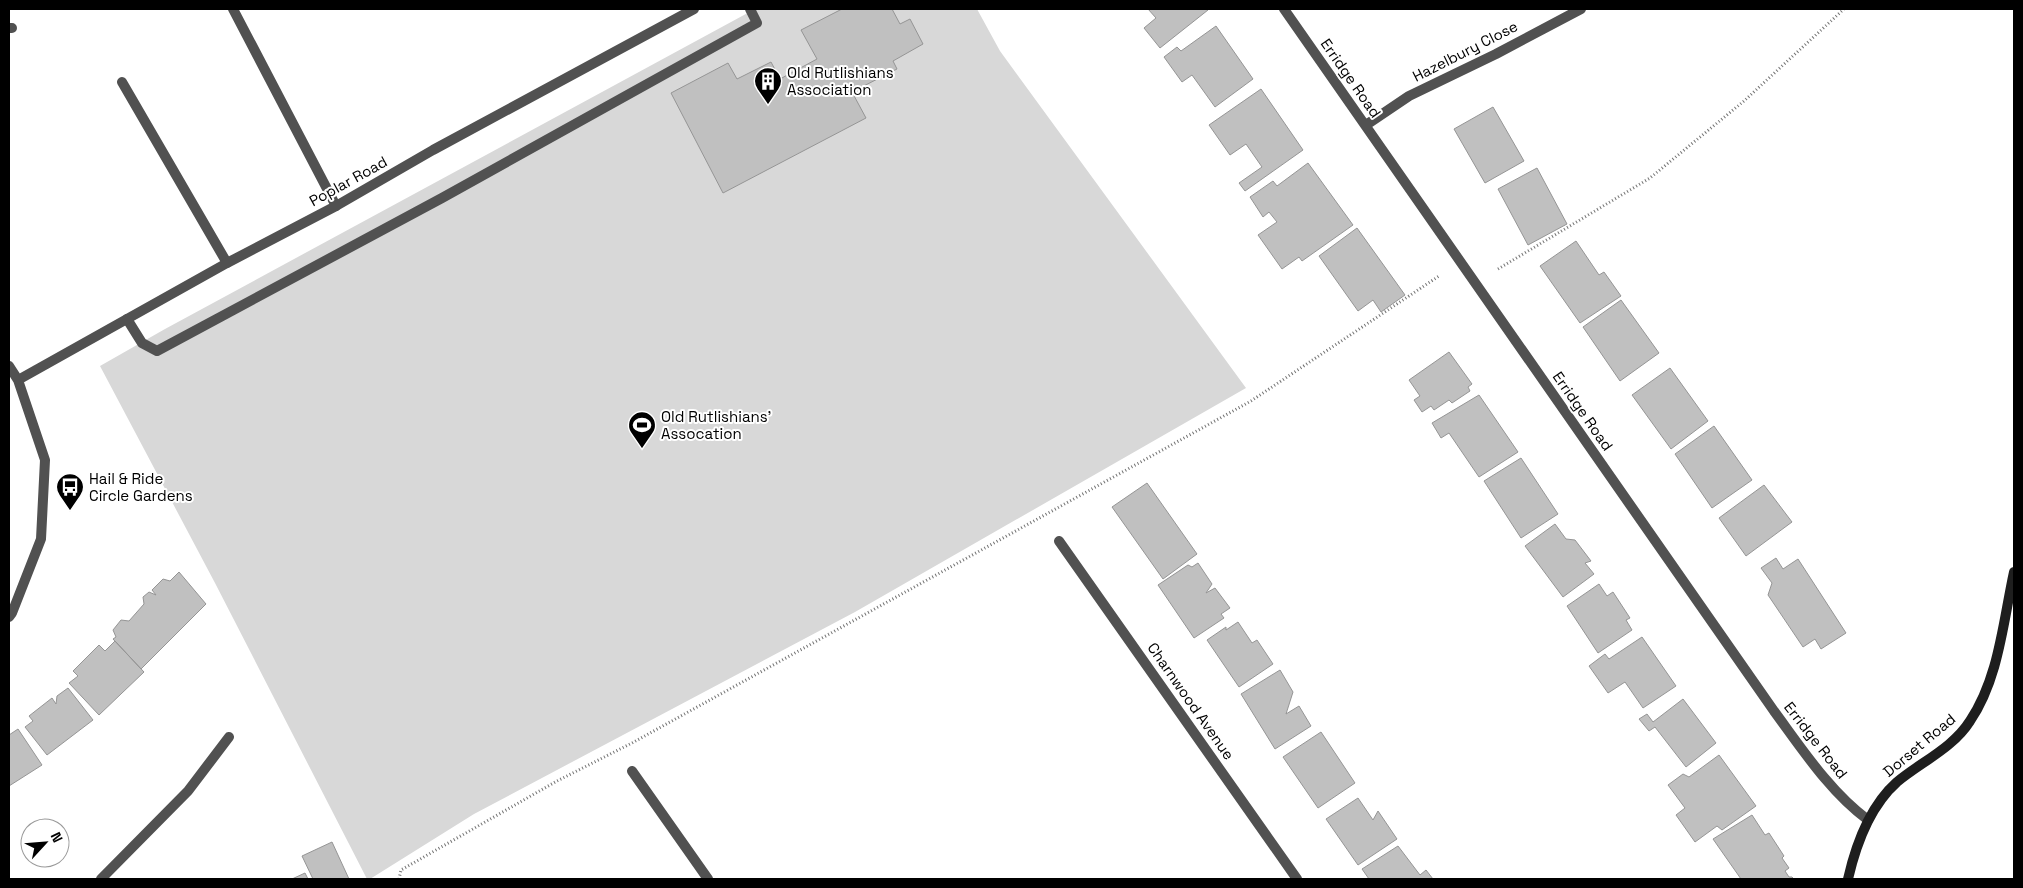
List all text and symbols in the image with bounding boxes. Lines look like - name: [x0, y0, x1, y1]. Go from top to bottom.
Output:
- street label: Hazelbury Close: [1409, 16, 1521, 86]
- street label: Erridge Road: [1317, 35, 1385, 121]
- place label: Old Rutlishians Association: [787, 63, 894, 99]
- building icon: Old Rutlishians Association: [753, 66, 783, 105]
- street label: Poplar Road: [306, 152, 390, 210]
- street label: Erridge Road: [1549, 368, 1617, 454]
- place label: Old Rutlishians' Assocation: [661, 407, 771, 443]
- sports icon: Old Rutlishians' Assocation: [627, 410, 657, 449]
- place label: Hail & Ride Circle Gardens: [89, 469, 193, 505]
- bus stop icon: Hail & Ride Circle Gardens: [55, 472, 85, 511]
- street label: Charnwood Avenue: [1143, 639, 1239, 763]
- street label: Erridge Road: [1780, 698, 1852, 782]
- street label: Dorset Road: [1879, 709, 1959, 781]
- north arrow: [20, 818, 70, 868]
- text: N: [47, 829, 67, 845]

